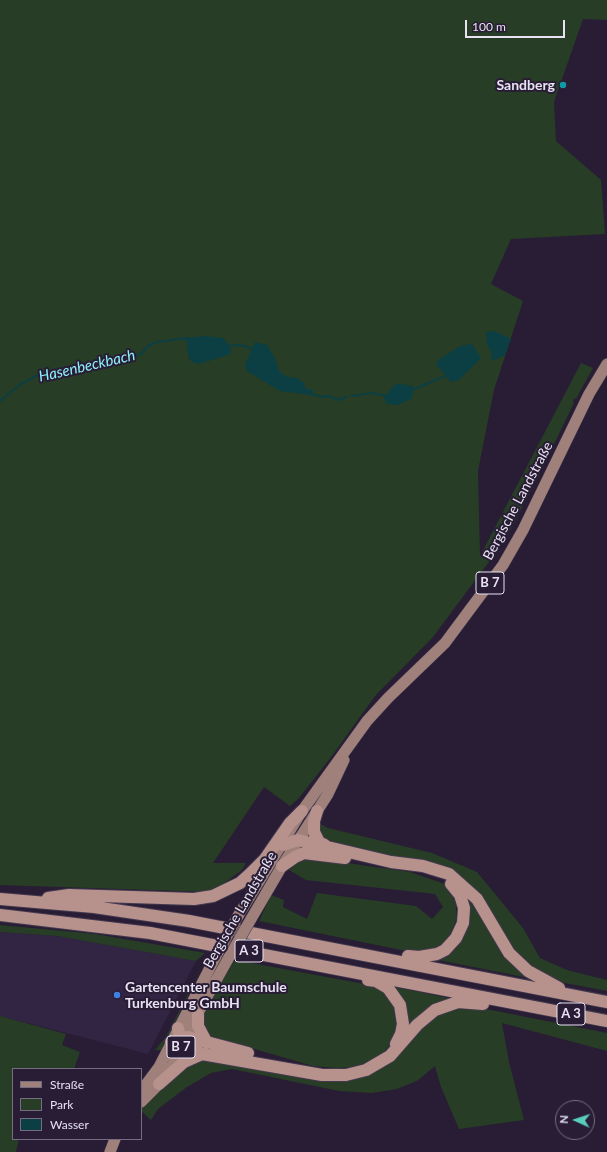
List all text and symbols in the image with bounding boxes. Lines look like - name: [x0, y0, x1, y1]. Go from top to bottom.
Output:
- scale bar: [467, 12, 567, 38]
- text: 100 m: [472, 19, 506, 34]
- place label: Sandberg: [497, 77, 555, 93]
- marker: Sandberg: [558, 80, 568, 90]
- water label: Hasenbeckbach: [37, 346, 137, 386]
- street label: Bergische Landstraße: [480, 439, 556, 563]
- road number: B 7: [476, 572, 504, 594]
- street label: Bergische Landstraße: [200, 849, 280, 971]
- road number: A 3: [235, 940, 263, 962]
- place label: Gartencenter Baumschule Turkenburg GmbH: [125, 979, 287, 1012]
- marker: Gartencenter Baumschule Turkenburg GmbH: [112, 990, 122, 1000]
- road number: A 3: [557, 1003, 585, 1025]
- road number: B 7: [167, 1036, 195, 1058]
- legend: [12, 1068, 142, 1140]
- text: Straße: [50, 1077, 84, 1092]
- text: Park: [50, 1097, 73, 1112]
- north arrow: [555, 1100, 595, 1140]
- text: N: [557, 1115, 570, 1124]
- text: Wasser: [50, 1117, 89, 1132]

